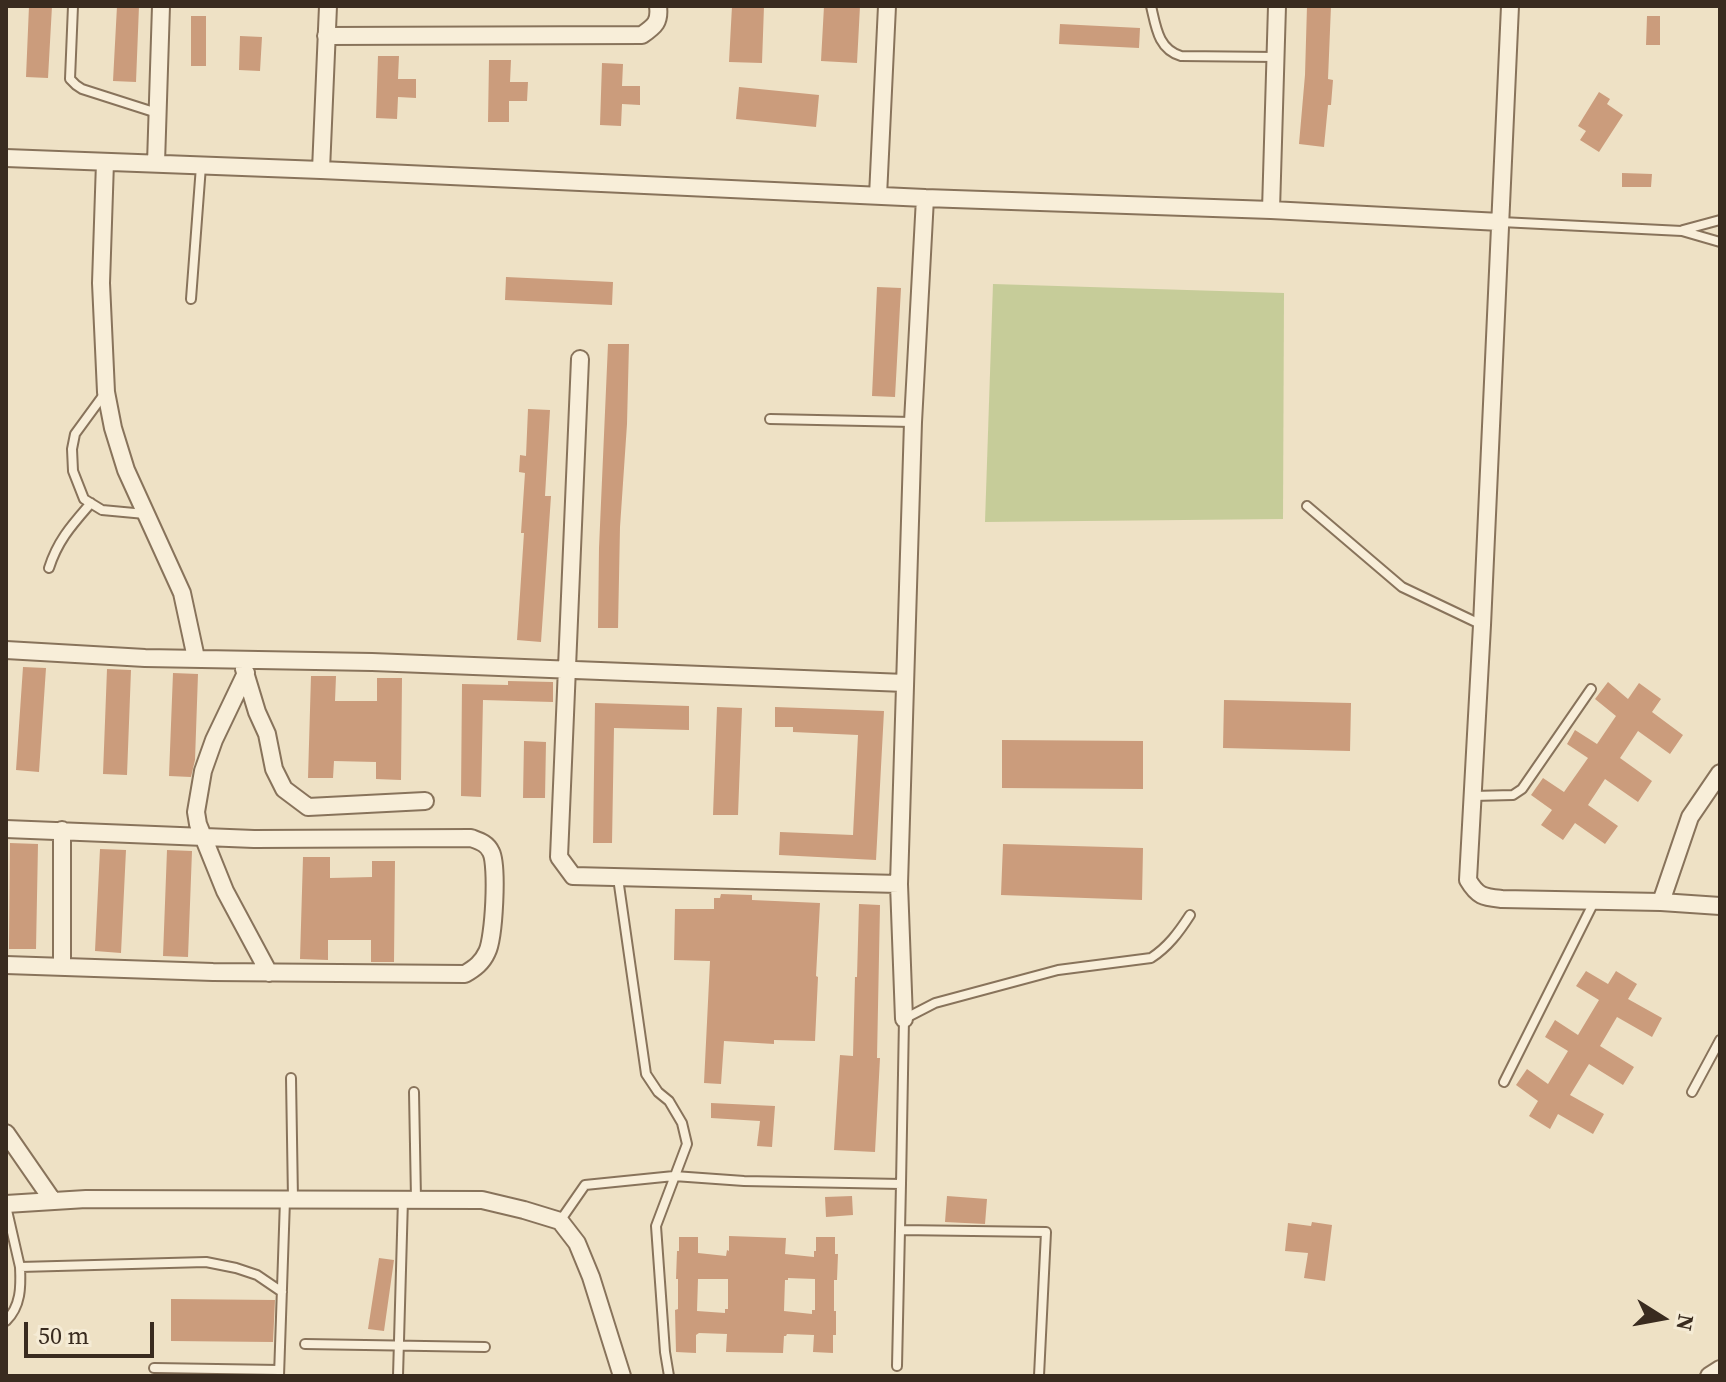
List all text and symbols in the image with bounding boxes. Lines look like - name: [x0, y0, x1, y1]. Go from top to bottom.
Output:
- north arrow: [1622, 1278, 1702, 1358]
- scale bar: [28, 1306, 158, 1356]
- text: N: [1669, 1312, 1702, 1333]
- text: 50 m: [38, 1319, 89, 1352]

